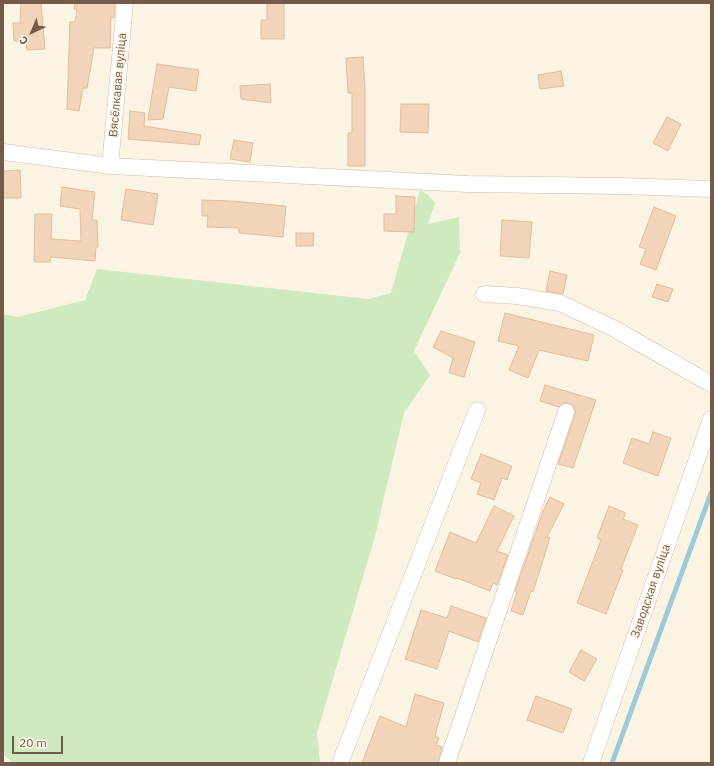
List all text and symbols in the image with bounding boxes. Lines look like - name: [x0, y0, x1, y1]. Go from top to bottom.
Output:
- north arrow: [12, 12, 52, 52]
- street label: Вясёлкавая вуліца: [106, 32, 130, 138]
- text: С: [16, 33, 31, 48]
- street label: Заводская вуліца: [628, 542, 674, 640]
- scale bar: [14, 728, 65, 754]
- text: 20 m: [19, 735, 47, 750]

